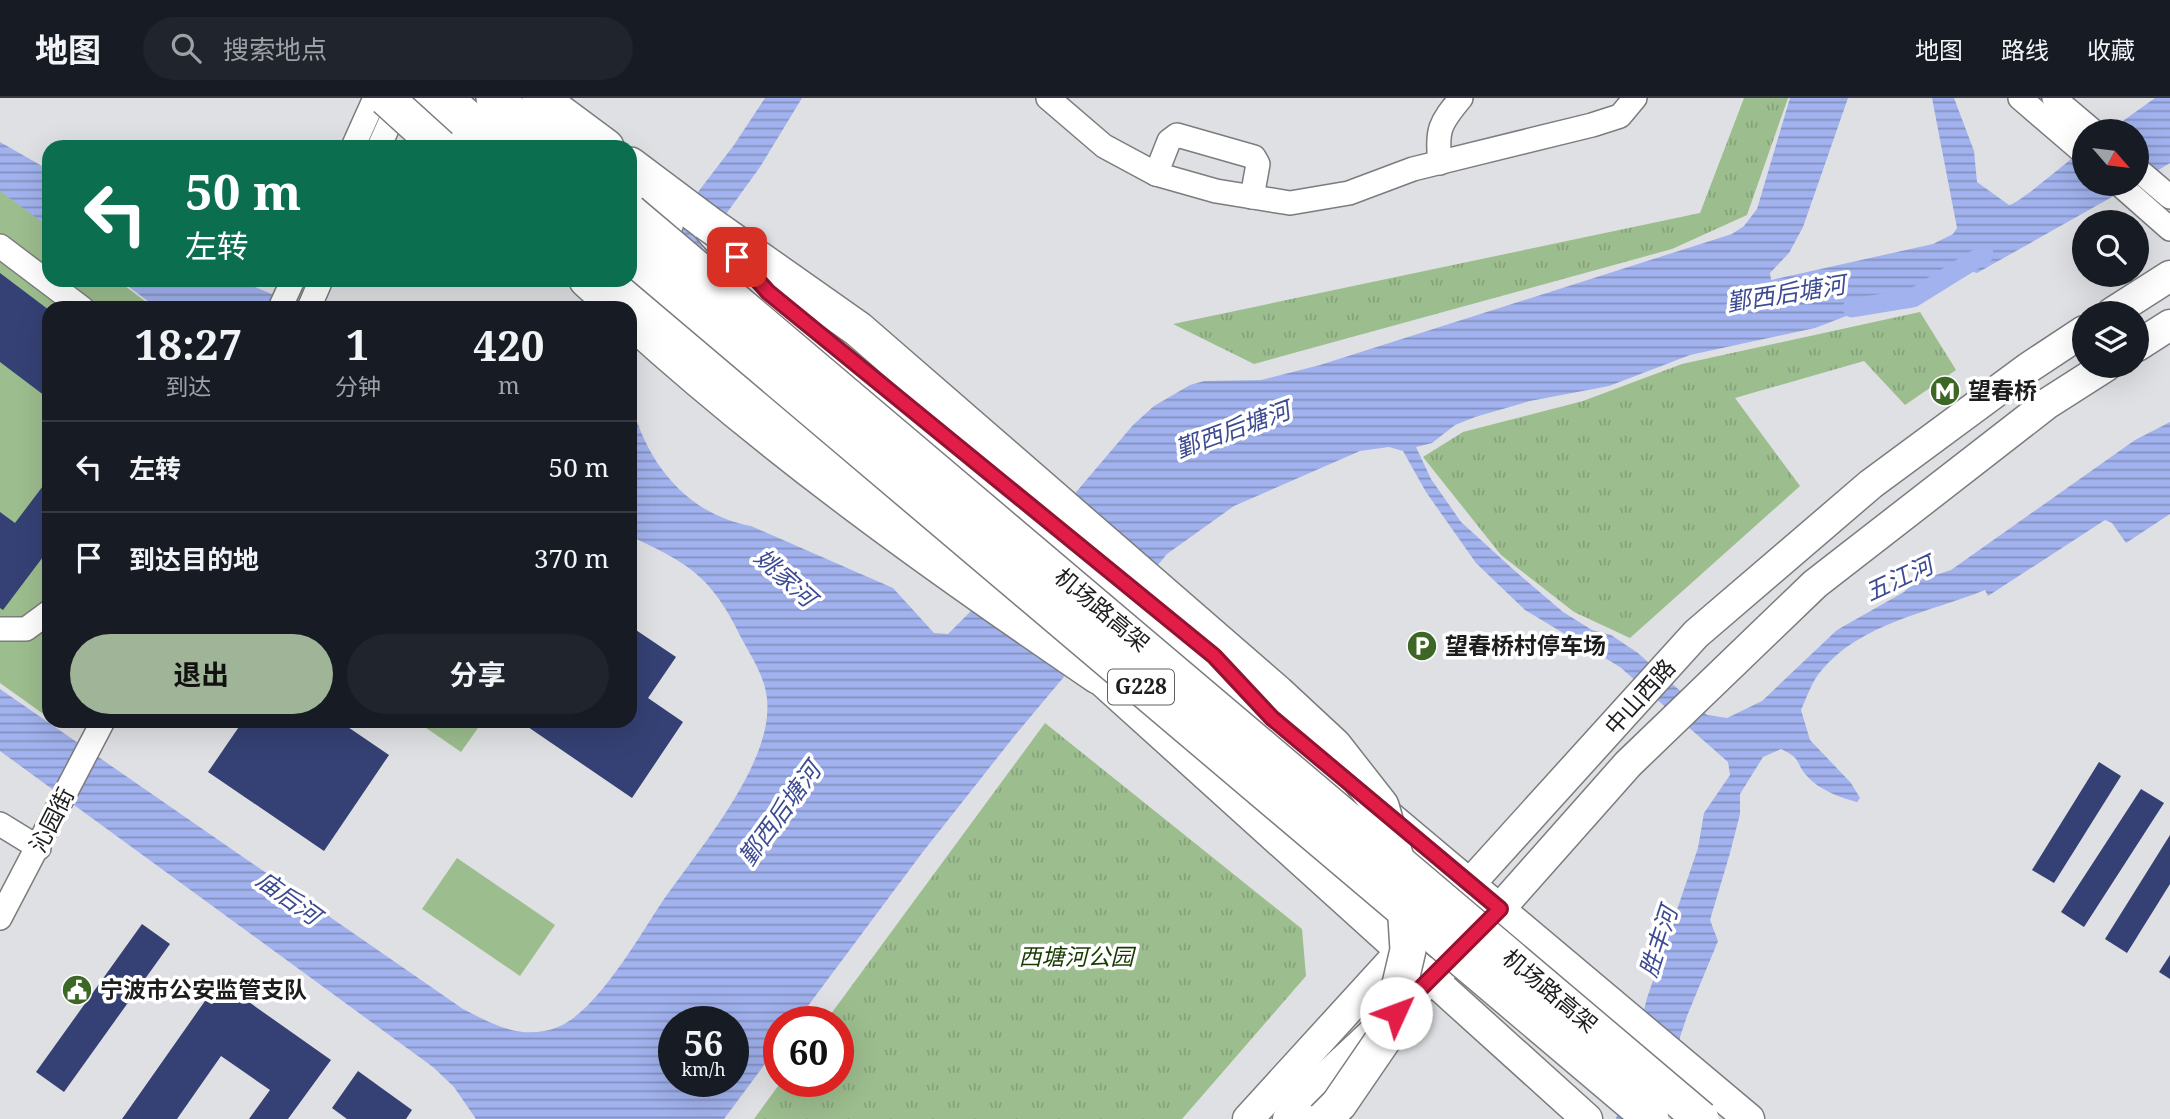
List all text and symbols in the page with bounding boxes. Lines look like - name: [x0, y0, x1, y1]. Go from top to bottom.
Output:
- search box: [143, 17, 633, 80]
- text: 地图: [35, 27, 101, 72]
- icon: search: [167, 29, 205, 67]
- text: 搜索地点: [223, 31, 327, 67]
- text: 地图: [1915, 33, 1963, 66]
- text: 路线: [2001, 33, 2049, 66]
- text: 收藏: [2087, 33, 2135, 66]
- north arrow: [2072, 119, 2149, 196]
- map controls: [2072, 119, 2149, 378]
- text: 50 m: [185, 158, 301, 224]
- icon: left: [70, 168, 161, 259]
- button: search: [2072, 210, 2149, 287]
- text: 左转: [185, 224, 249, 267]
- pin: [707, 227, 767, 287]
- icon: arrive: [718, 238, 756, 276]
- water label: 鄞西后塘河: [1724, 266, 1852, 318]
- button: layers: [2072, 301, 2149, 378]
- text: 18:27: [135, 315, 242, 372]
- text: 1: [346, 315, 370, 372]
- text: 420: [473, 316, 544, 373]
- text: m: [498, 369, 520, 401]
- text: 到达: [165, 370, 211, 402]
- text: 分钟: [335, 370, 381, 402]
- metro station icon: 望春桥: [1928, 374, 1962, 408]
- place label: 望春桥: [1968, 374, 2037, 406]
- water label: 鄞西后塘河: [1170, 391, 1298, 465]
- icon: left: [70, 448, 108, 486]
- text: 50 m: [549, 449, 609, 485]
- text: 左转: [129, 450, 181, 486]
- icon: arrive: [70, 539, 108, 577]
- text: 370 m: [534, 540, 609, 576]
- text: 到达目的地: [129, 541, 259, 577]
- water label: 姚家河: [748, 541, 827, 616]
- water label: 五江河: [1859, 546, 1942, 608]
- street label: 机场路高架: [1048, 560, 1157, 658]
- parking icon: 望春桥村停车场: [1405, 629, 1439, 663]
- place label: 望春桥村停车场: [1445, 629, 1606, 661]
- button: 退出: [70, 634, 333, 714]
- button: 分享: [347, 634, 609, 714]
- street label: 中山西路: [1597, 651, 1682, 741]
- road number: G228: [1108, 670, 1174, 704]
- water label: 鄞西后塘河: [730, 752, 830, 871]
- street label: 沁园街: [21, 782, 81, 858]
- water label: 庙后河: [250, 862, 331, 934]
- water label: 胜丰河: [1631, 898, 1686, 981]
- park label: 西塘河公园: [1019, 940, 1137, 972]
- street label: 机场路高架: [1496, 941, 1605, 1039]
- public building icon: 宁波市公安监管支队: [60, 973, 94, 1007]
- place label: 宁波市公安监管支队: [100, 973, 307, 1005]
- position arrow: [1359, 976, 1433, 1050]
- speed limit sign: 60: [763, 1006, 854, 1097]
- text: 56: [684, 1019, 723, 1066]
- text: km/h: [681, 1057, 726, 1081]

